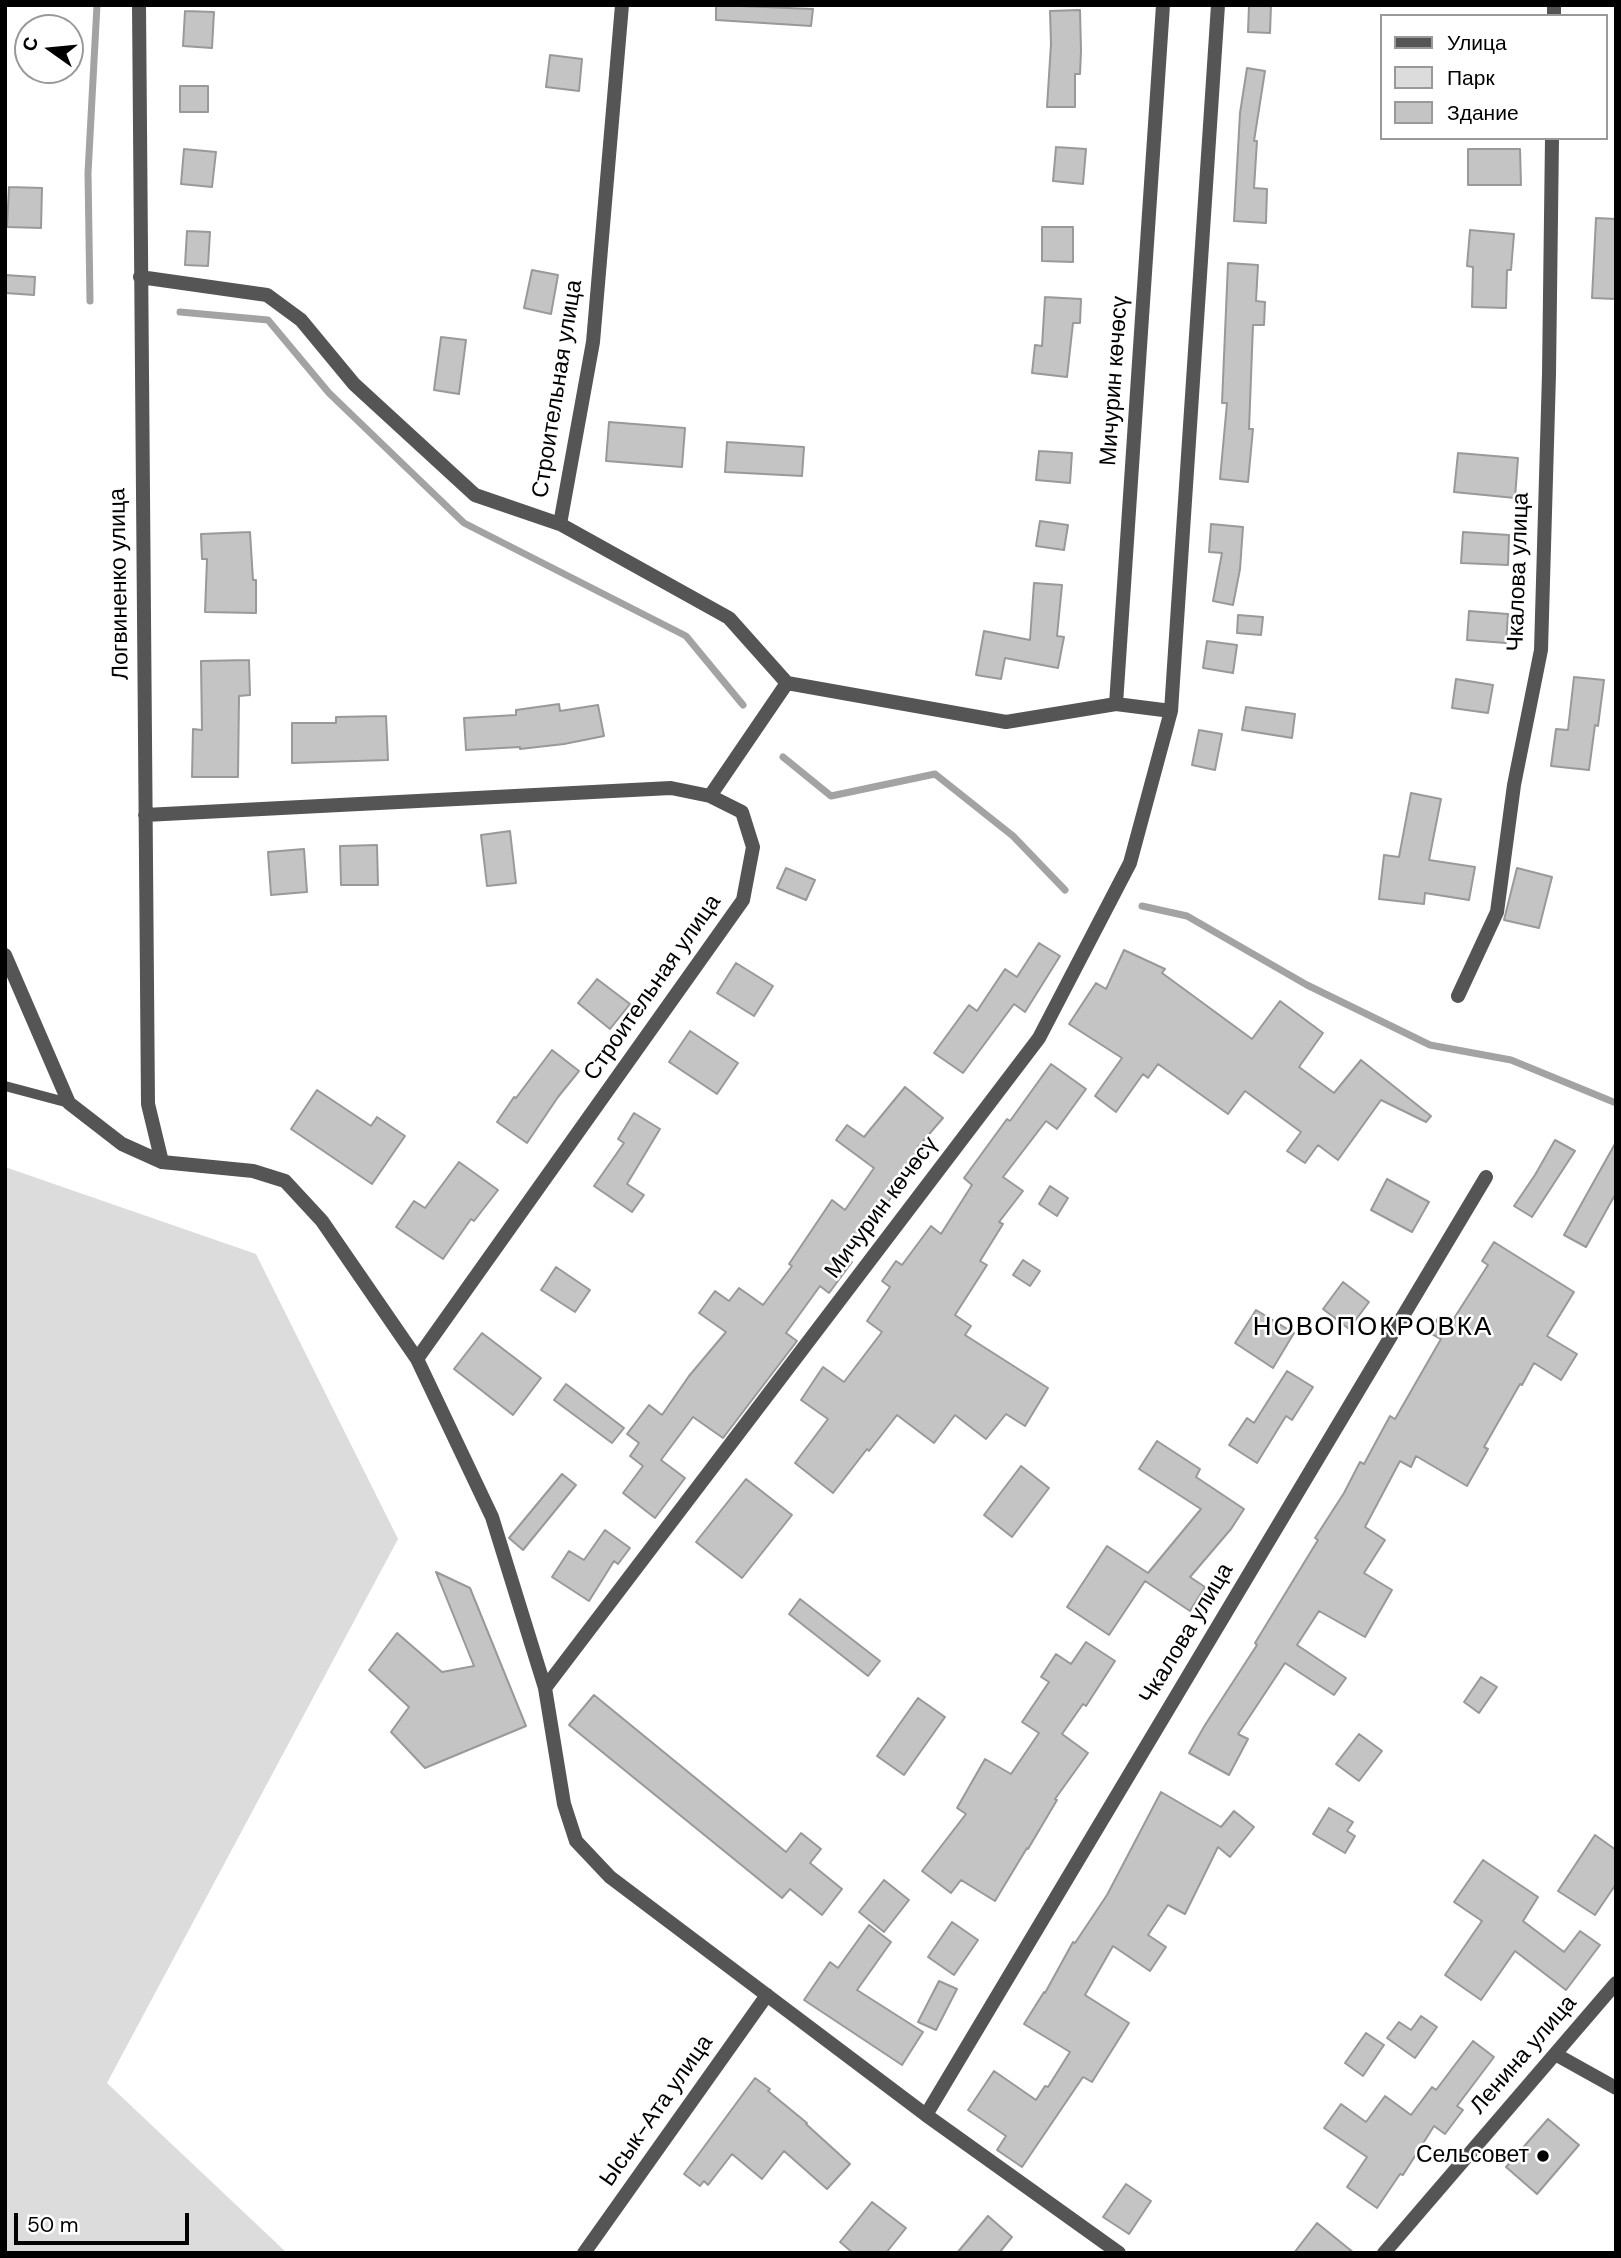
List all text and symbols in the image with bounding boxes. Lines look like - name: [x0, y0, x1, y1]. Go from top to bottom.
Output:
- north arrow: [14, 14, 84, 84]
- legend: [1380, 14, 1607, 140]
- text: Улица: [1447, 29, 1507, 57]
- text: С: [16, 34, 44, 54]
- text: Парк: [1447, 64, 1495, 92]
- text: Здание: [1447, 99, 1519, 127]
- street label: Строительная улица: [527, 278, 589, 500]
- street label: Мичурин көчөсү: [1095, 295, 1135, 467]
- street label: Логвиненко улица: [105, 488, 135, 680]
- street label: Чкалова улица: [1502, 492, 1536, 652]
- street label: Строительная улица: [578, 890, 728, 1086]
- street label: Мичурин көчөсү: [820, 1132, 944, 1284]
- district label: НОВОПОКРОВКА: [1254, 1312, 1492, 1344]
- street label: Чкалова улица: [1134, 1559, 1240, 1709]
- street label: Ленина улица: [1465, 1990, 1583, 2120]
- street label: Ысык-Ата улица: [595, 2030, 719, 2192]
- place label: Сельсовет: [1416, 2142, 1529, 2170]
- marker: Сельсовет: [1535, 2148, 1551, 2164]
- scale bar: [18, 2198, 192, 2242]
- text: 50 m: [27, 2211, 78, 2239]

